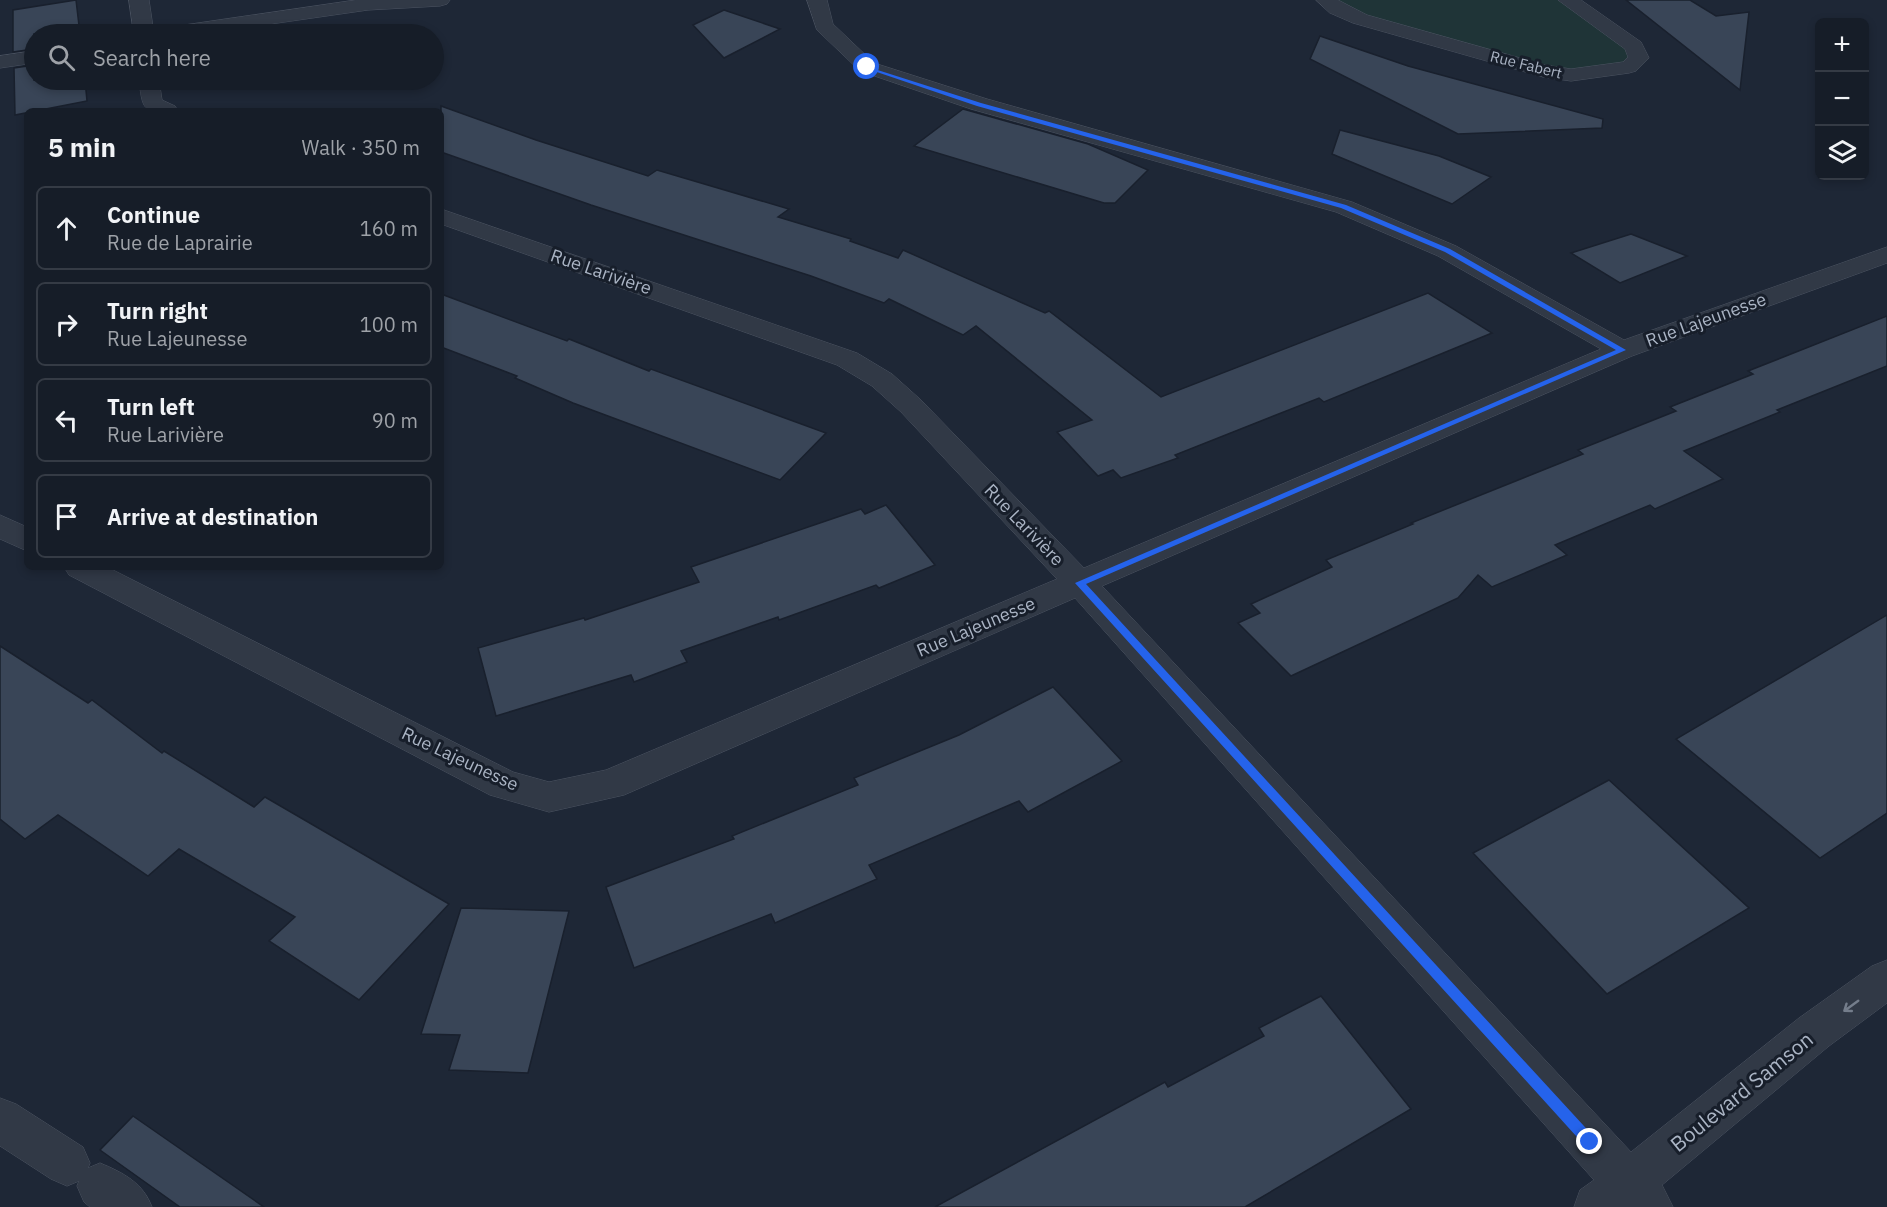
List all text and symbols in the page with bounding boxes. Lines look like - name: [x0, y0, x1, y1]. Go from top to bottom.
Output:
- map controls: [1815, 18, 1869, 180]
- button: +: [1815, 18, 1869, 72]
- search box: [24, 24, 444, 90]
- icon: search: [45, 41, 78, 74]
- text: Search here: [93, 43, 211, 72]
- street label: Rue Fabert: [1488, 46, 1564, 83]
- route start: [853, 53, 879, 79]
- button: −: [1815, 72, 1869, 126]
- button: layers: [1815, 126, 1869, 180]
- text: 5 min: [48, 130, 116, 164]
- text: Walk · 350 m: [302, 134, 420, 161]
- text: Continue: [107, 200, 200, 229]
- icon: ahead: [50, 212, 83, 245]
- text: 160 m: [360, 215, 418, 242]
- text: Rue de Laprairie: [107, 229, 253, 256]
- street label: Rue Larivière: [548, 244, 655, 300]
- street label: Rue Lajeunesse: [1642, 287, 1769, 352]
- text: Turn right: [107, 296, 208, 325]
- icon: right: [50, 308, 83, 341]
- text: 100 m: [360, 311, 418, 338]
- text: Rue Lajeunesse: [107, 325, 248, 352]
- text: Turn left: [107, 392, 195, 421]
- icon: left: [50, 404, 83, 437]
- text: 90 m: [372, 407, 418, 434]
- text: Rue Larivière: [107, 421, 224, 448]
- street label: Rue Larivière: [980, 479, 1069, 571]
- icon: arrive: [50, 500, 83, 533]
- text: Arrive at destination: [107, 502, 318, 531]
- street label: Rue Lajeunesse: [913, 591, 1039, 662]
- street label: Rue Lajeunesse: [398, 721, 522, 796]
- one-way arrow: [1843, 999, 1859, 1012]
- street label: Boulevard Samson: [1664, 1025, 1819, 1158]
- route end: [1576, 1128, 1602, 1154]

